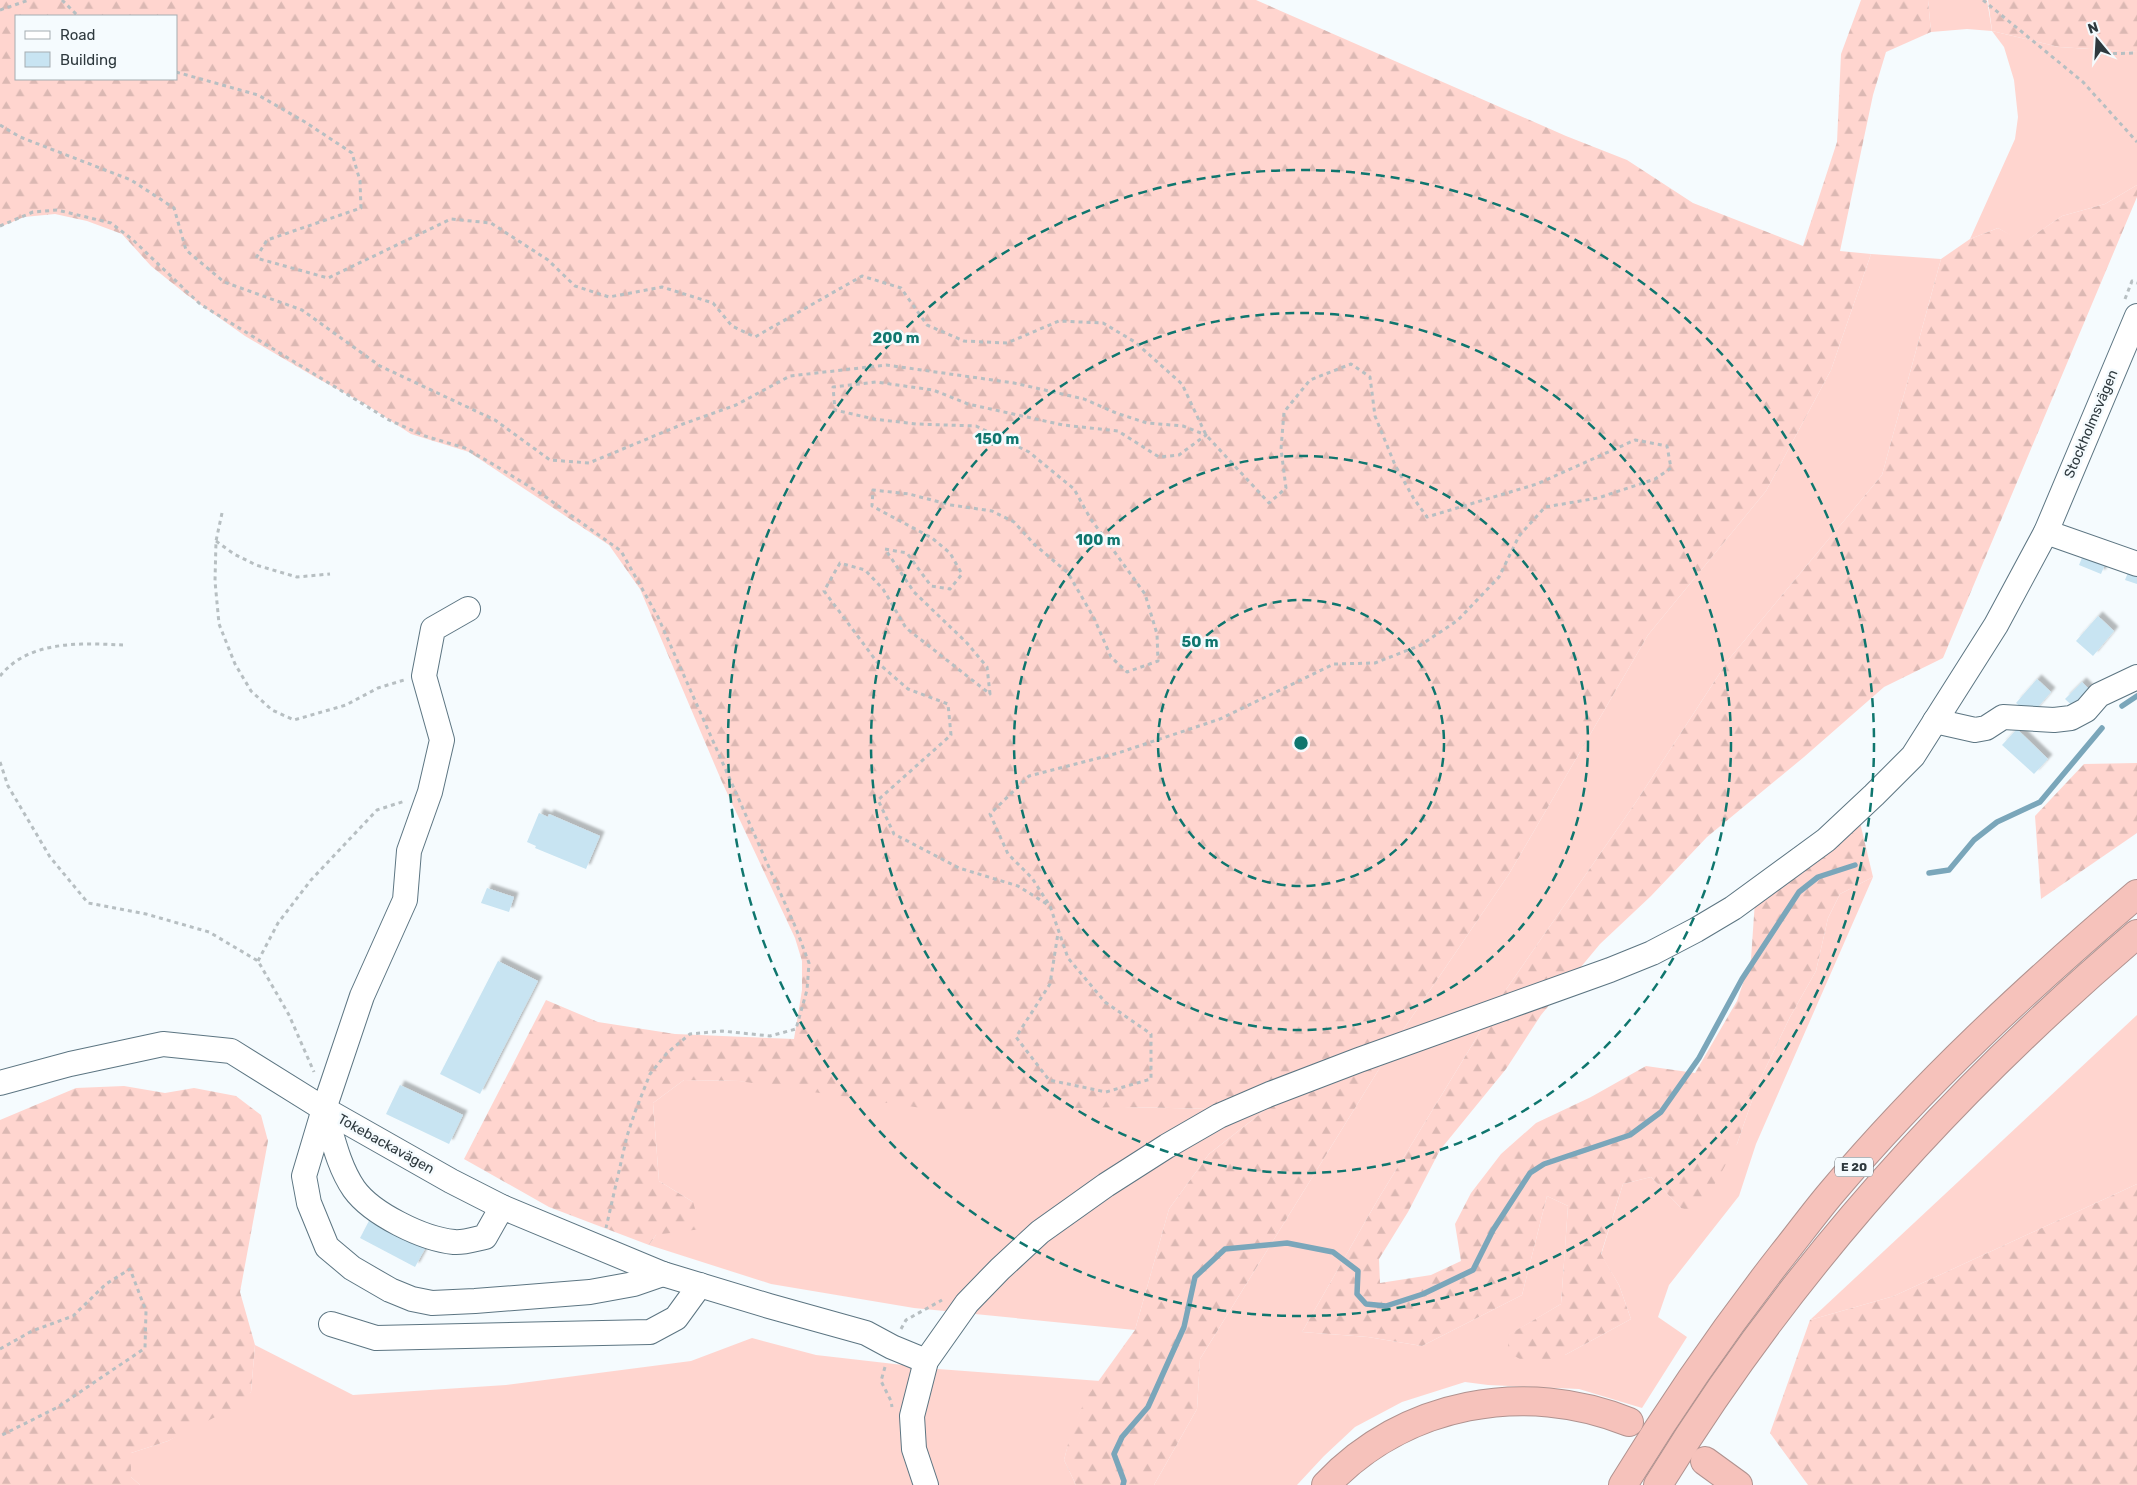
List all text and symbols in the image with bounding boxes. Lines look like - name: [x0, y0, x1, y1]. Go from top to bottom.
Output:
- legend: [15, 15, 178, 80]
- north arrow: [2072, 15, 2122, 65]
- text: N: [2086, 18, 2101, 38]
- text: Road: [60, 26, 96, 44]
- text: Building: [60, 51, 117, 69]
- text: 200 m: [872, 329, 920, 347]
- street label: Stockholmsvägen: [2060, 367, 2122, 481]
- text: 150 m: [975, 430, 1019, 448]
- text: 100 m: [1076, 531, 1120, 549]
- text: 50 m: [1182, 633, 1218, 651]
- centre of rings: [1292, 734, 1310, 752]
- street label: Tokebackavägen: [335, 1110, 437, 1178]
- road number: E 20: [1835, 1158, 1873, 1176]

